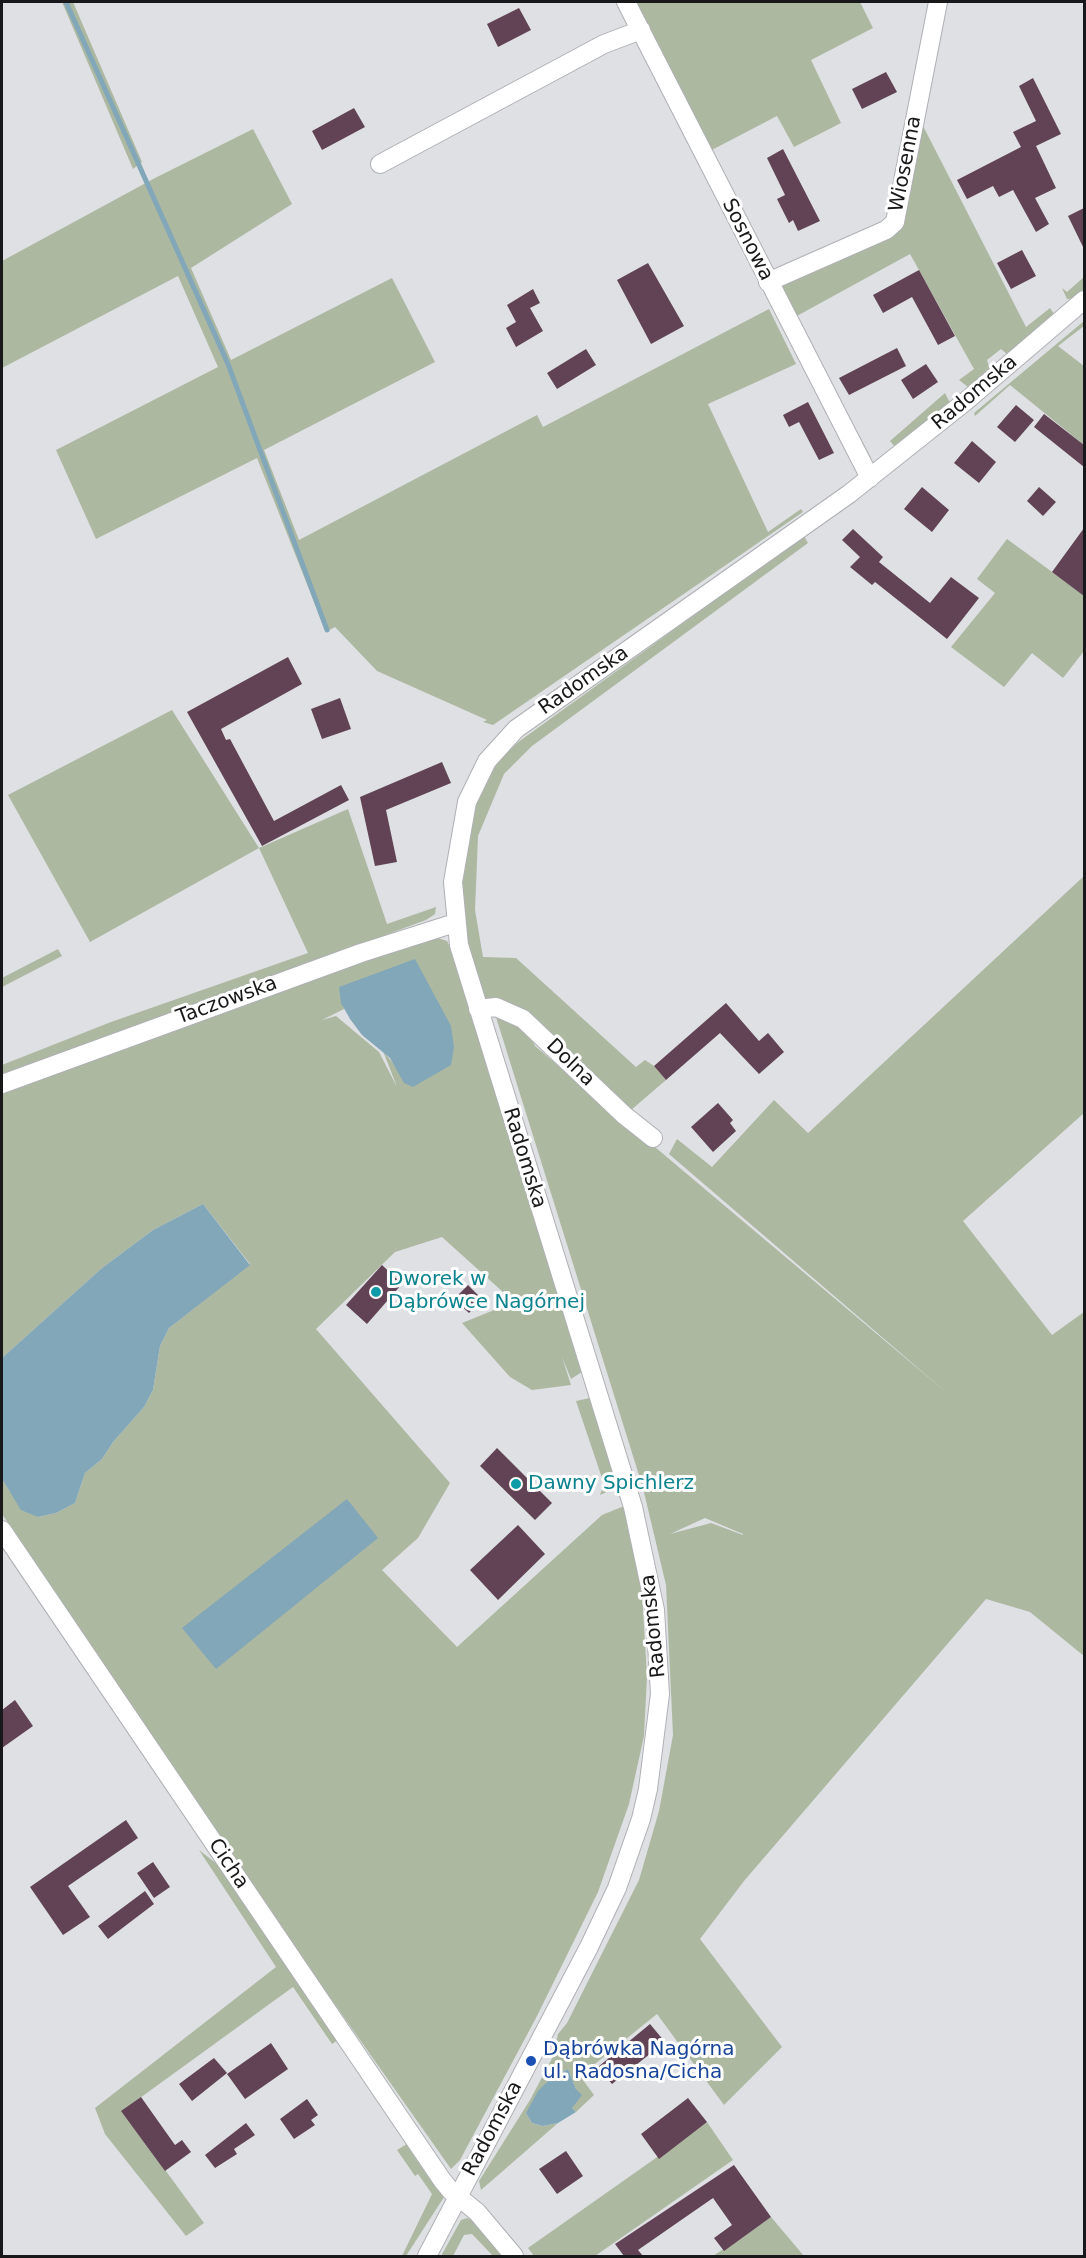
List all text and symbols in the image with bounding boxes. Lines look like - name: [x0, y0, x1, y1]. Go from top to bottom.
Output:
- street label: Wiosenna: [885, 114, 927, 214]
- street label: Sosnowa: [716, 195, 778, 285]
- street label: Radomska: [927, 350, 1023, 436]
- street label: Radomska: [535, 641, 633, 721]
- street label: Taczowska: [173, 972, 281, 1030]
- street label: Dolna: [541, 1034, 599, 1092]
- street label: Radomska: [497, 1105, 551, 1211]
- place label: Dworek w Dąbrówce Nagórnej: [388, 1268, 585, 1315]
- marker: Dworek w Dąbrówce Nagórnej: [369, 1285, 383, 1299]
- place label: Dawny Spichlerz: [528, 1472, 694, 1496]
- marker: Dawny Spichlerz: [509, 1477, 523, 1491]
- street label: Radomska: [637, 1573, 671, 1679]
- street label: Cicha: [203, 1834, 253, 1894]
- place label: Dąbrówka Nagórna ul. Radosna/Cicha: [543, 2038, 735, 2085]
- marker: Dąbrówka Nagórna ul. Radosna/Cicha: [524, 2054, 538, 2068]
- street label: Radomska: [458, 2077, 528, 2181]

